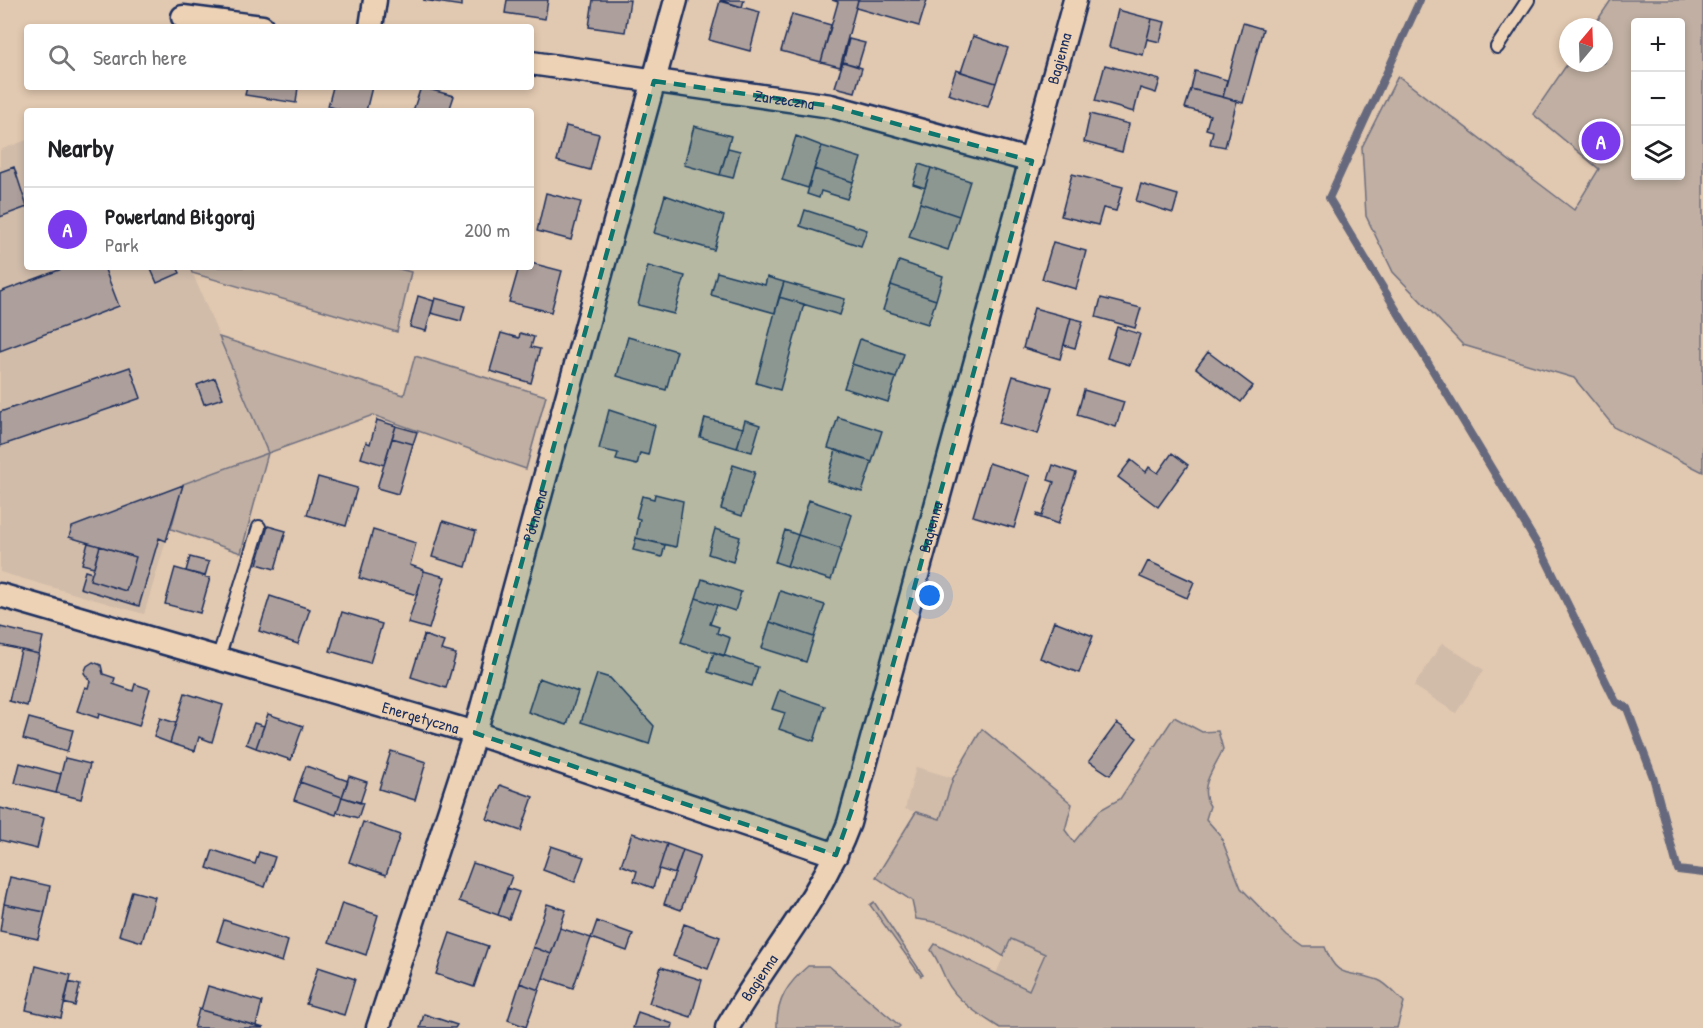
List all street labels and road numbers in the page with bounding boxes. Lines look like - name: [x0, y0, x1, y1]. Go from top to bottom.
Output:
- street label: Bagienna: [1041, 30, 1076, 86]
- street label: Zarzeczna: [753, 84, 816, 114]
- street label: Północna: [517, 487, 552, 544]
- street label: Bagienna: [913, 499, 948, 555]
- street label: Energetyczna: [379, 696, 462, 739]
- street label: Bagienna: [735, 949, 783, 1005]

